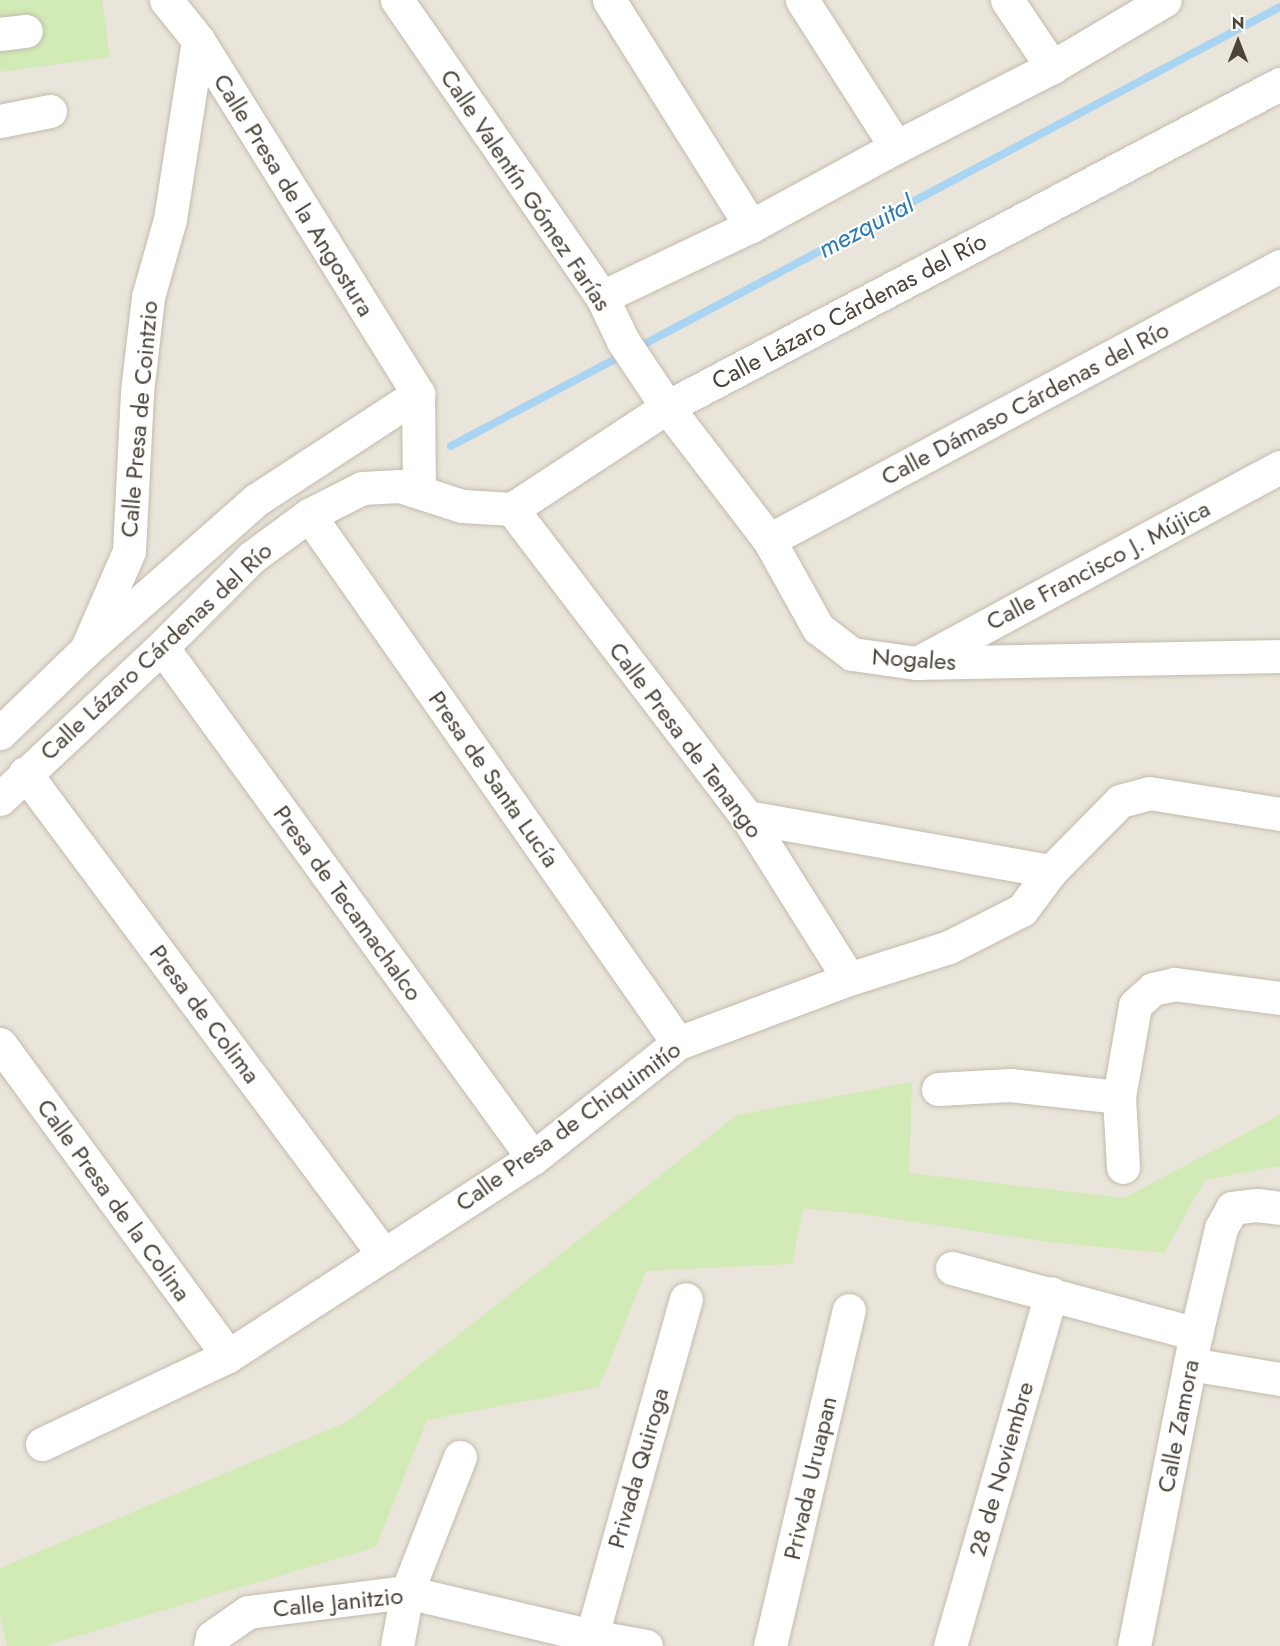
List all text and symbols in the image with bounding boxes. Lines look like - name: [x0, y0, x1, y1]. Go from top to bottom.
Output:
- north arrow: [1208, 12, 1268, 72]
- text: N: [1232, 12, 1244, 35]
- street label: Calle Valentín Gómez Farías: [434, 64, 618, 316]
- street label: Calle Presa de la Angostura: [207, 68, 381, 322]
- water label: mezquital: [813, 189, 919, 265]
- street label: Calle Lázaro Cárdenas del Río: [707, 226, 991, 396]
- street label: Calle Presa de Cointzio: [114, 299, 164, 539]
- street label: Calle Dámaso Cárdenas del Río: [876, 315, 1174, 491]
- street label: Calle Francisco J. Mújica: [981, 494, 1215, 636]
- street label: Calle Lázaro Cárdenas del Río: [34, 536, 278, 766]
- street label: Calle Presa de Tenango: [603, 636, 769, 844]
- street label: Nogales: [871, 642, 957, 676]
- street label: Presa de Santa Lucía: [422, 685, 566, 873]
- street label: Presa de Tecamachalco: [267, 800, 429, 1006]
- street label: Presa de Colima: [144, 939, 266, 1089]
- street label: Calle Presa de Chiquimitío: [450, 1035, 686, 1217]
- street label: Calle Presa de la Colina: [31, 1093, 197, 1307]
- street label: Calle Zamora: [1151, 1357, 1205, 1495]
- street label: 28 de Noviembre: [962, 1378, 1040, 1560]
- street label: Privada Quiroga: [601, 1384, 675, 1552]
- street label: Privada Uruapan: [777, 1393, 843, 1563]
- street label: Calle Janitzio: [271, 1581, 405, 1623]

